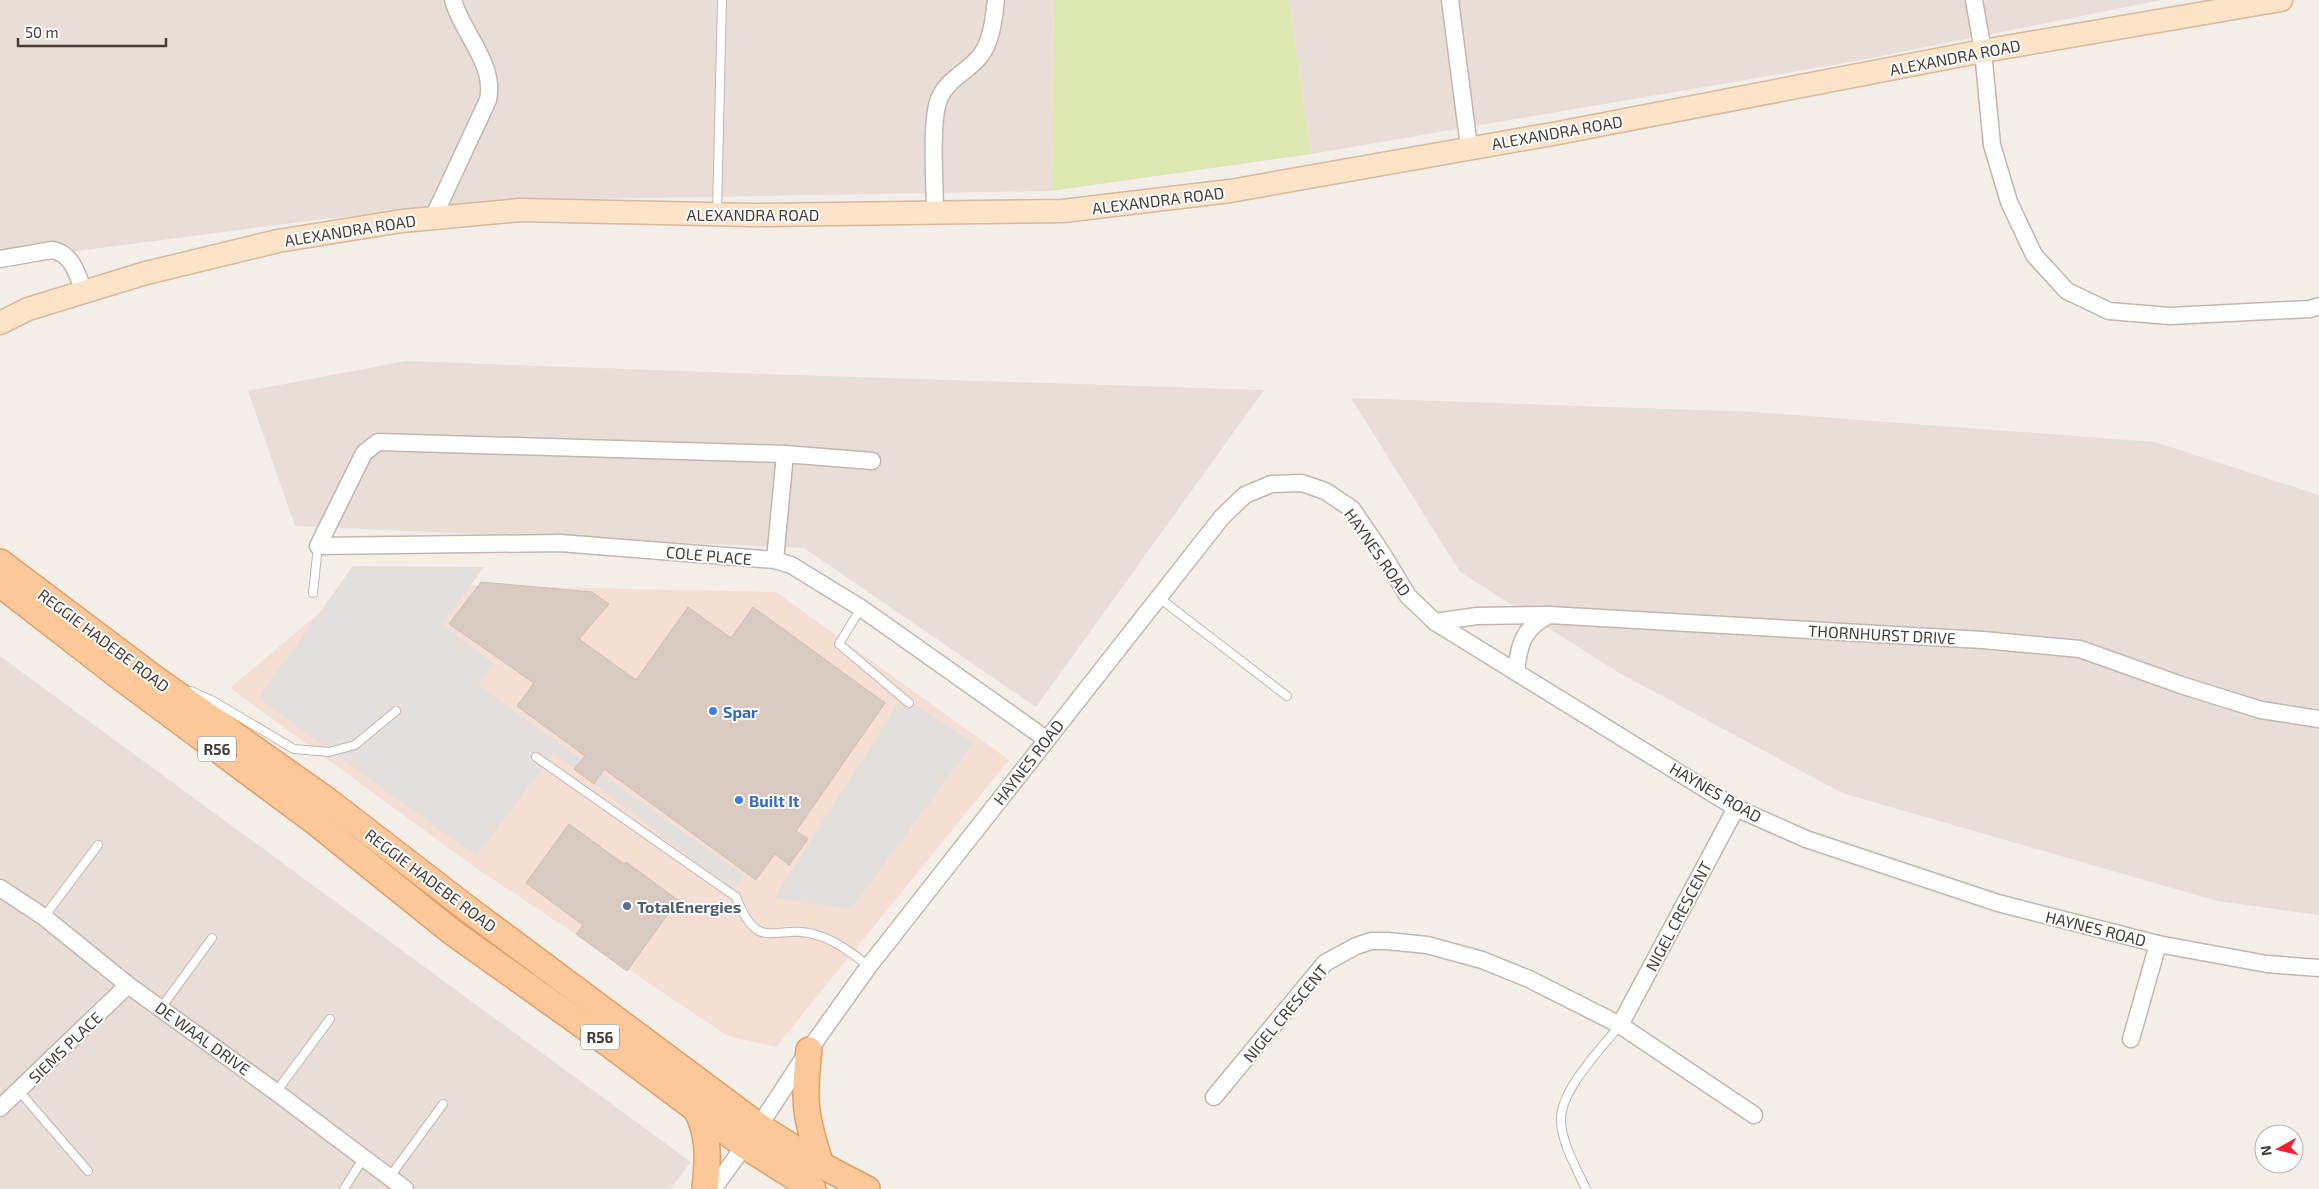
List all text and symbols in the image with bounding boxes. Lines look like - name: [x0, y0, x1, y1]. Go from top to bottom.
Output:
- scale bar: [18, 15, 165, 47]
- text: 50 m: [25, 23, 59, 41]
- street label: ALEXANDRA ROAD: [1888, 35, 2022, 79]
- street label: ALEXANDRA ROAD: [1490, 111, 1624, 153]
- street label: ALEXANDRA ROAD: [1091, 182, 1225, 218]
- street label: ALEXANDRA ROAD: [687, 205, 819, 224]
- street label: ALEXANDRA ROAD: [283, 210, 417, 250]
- street label: HAYNES ROAD: [1341, 504, 1415, 600]
- street label: COLE PLACE: [665, 542, 753, 568]
- street label: REGGIE HADEBE ROAD: [35, 584, 173, 696]
- street label: THORNHURST DRIVE: [1808, 621, 1956, 647]
- place label: Spar: [723, 702, 758, 721]
- marker: Spar: [707, 705, 719, 717]
- street label: HAYNES ROAD: [989, 716, 1067, 808]
- road number: R56: [198, 736, 236, 762]
- street label: HAYNES ROAD: [1667, 758, 1765, 826]
- place label: Built It: [749, 791, 800, 810]
- marker: Built It: [733, 794, 745, 806]
- street label: REGGIE HADEBE ROAD: [362, 824, 500, 936]
- street label: NIGEL CRESCENT: [1641, 858, 1715, 974]
- place label: TotalEnergies: [637, 897, 741, 916]
- marker: TotalEnergies: [621, 900, 633, 912]
- street label: HAYNES ROAD: [2044, 906, 2148, 950]
- street label: NIGEL CRESCENT: [1239, 960, 1331, 1066]
- street label: DE WAAL DRIVE: [152, 997, 254, 1079]
- street label: SIEMS PLACE: [24, 1007, 106, 1087]
- road number: R56: [581, 1024, 619, 1050]
- north arrow: [2254, 1124, 2304, 1174]
- text: N: [2257, 1145, 2275, 1157]

